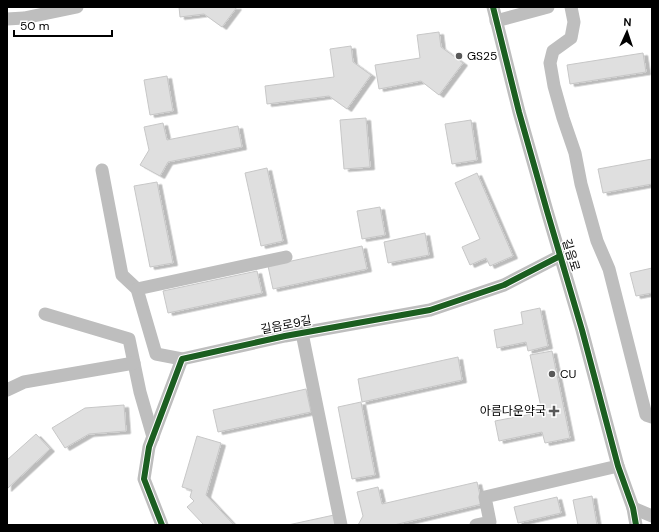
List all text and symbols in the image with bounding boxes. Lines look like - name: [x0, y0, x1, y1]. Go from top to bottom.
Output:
- scale bar: [14, 12, 112, 38]
- north arrow: [607, 12, 647, 52]
- text: N: [623, 15, 632, 29]
- text: 50 m: [20, 18, 49, 34]
- place label: GS25: [467, 48, 497, 64]
- marker: GS25: [454, 51, 464, 61]
- street label: 길음로: [559, 237, 583, 273]
- street label: 길음로9길: [259, 312, 313, 338]
- place label: CU: [560, 366, 577, 382]
- marker: CU: [547, 369, 557, 379]
- place label: 아름다운약국: [480, 403, 546, 419]
- marker: 아름다운약국: [549, 406, 559, 416]

